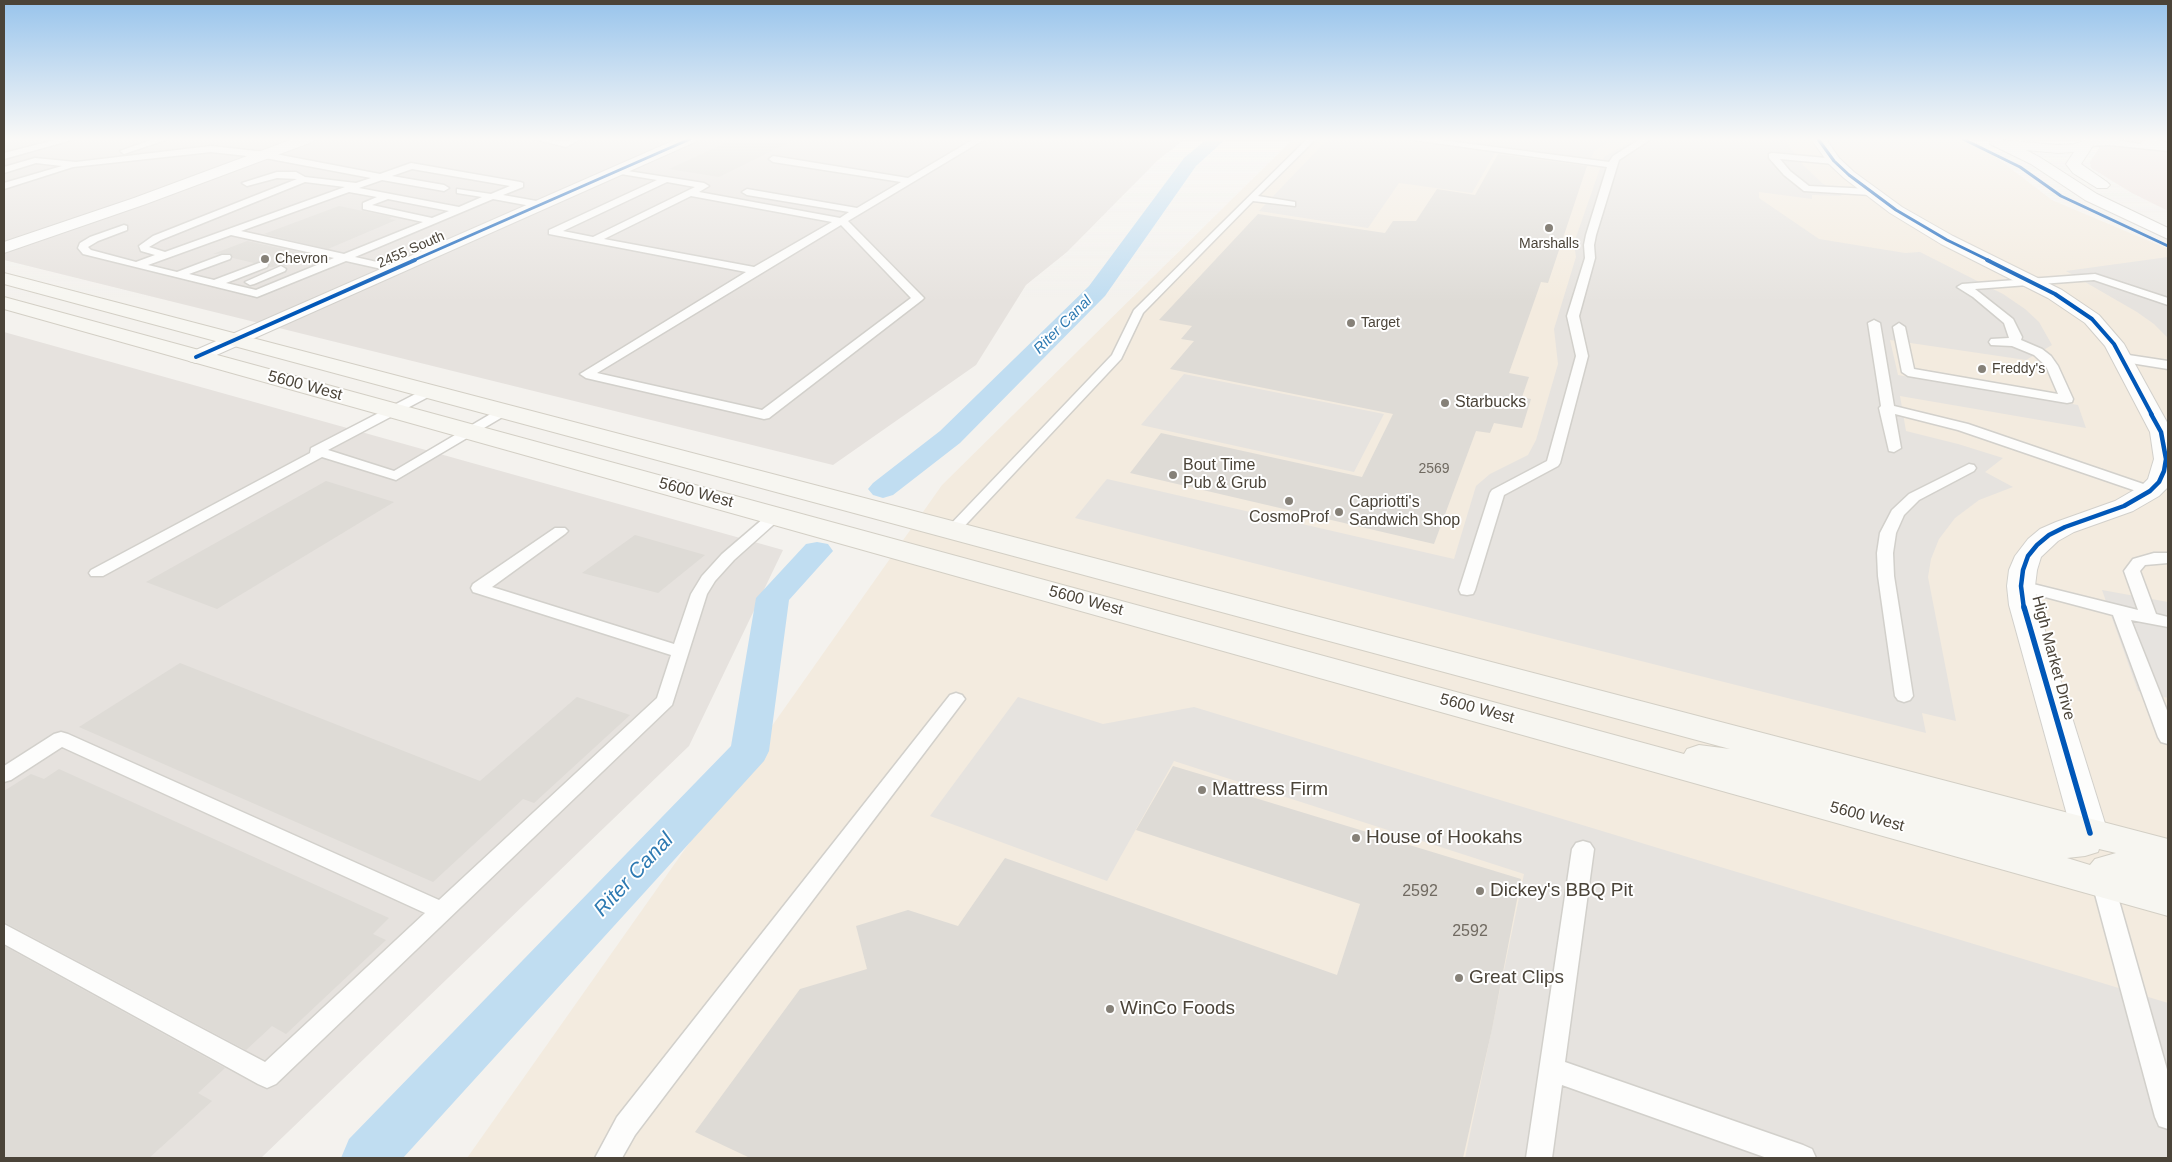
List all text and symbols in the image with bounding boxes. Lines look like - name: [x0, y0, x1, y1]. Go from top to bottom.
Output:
- marker: Marshalls: [1543, 222, 1555, 234]
- street label: 2455 South: [375, 228, 447, 272]
- place label: Marshalls: [1519, 236, 1579, 252]
- place label: Chevron: [275, 251, 328, 267]
- marker: Chevron: [259, 253, 271, 265]
- water label: Riter Canal: [1030, 292, 1096, 358]
- place label: Target: [1361, 315, 1400, 331]
- marker: Target: [1345, 317, 1357, 329]
- place label: Freddy's: [1992, 361, 2045, 377]
- marker: Freddy's: [1976, 363, 1988, 375]
- street label: 5600 West: [266, 367, 344, 405]
- place label: Starbucks: [1455, 393, 1526, 413]
- marker: Starbucks: [1439, 397, 1451, 409]
- place label: Bout Time Pub & Grub: [1183, 456, 1267, 494]
- house number: 2569: [1418, 461, 1450, 477]
- marker: Bout Time Pub & Grub: [1167, 469, 1179, 481]
- street label: 5600 West: [657, 474, 735, 512]
- place label: Capriotti's Sandwich Shop: [1349, 493, 1460, 531]
- marker: CosmoProf: [1283, 495, 1295, 507]
- marker: Capriotti's Sandwich Shop: [1333, 506, 1345, 518]
- place label: CosmoProf: [1249, 508, 1329, 528]
- street label: 5600 West: [1047, 582, 1125, 620]
- street label: High Market Drive: [2027, 594, 2079, 722]
- street label: 5600 West: [1438, 690, 1516, 728]
- place label: Mattress Firm: [1212, 779, 1328, 801]
- marker: Mattress Firm: [1196, 784, 1208, 796]
- street label: 5600 West: [1828, 798, 1906, 836]
- place label: House of Hookahs: [1366, 827, 1522, 849]
- water label: Riter Canal: [589, 828, 679, 922]
- marker: House of Hookahs: [1350, 832, 1362, 844]
- place label: Dickey's BBQ Pit: [1490, 880, 1633, 902]
- house number: 2592: [1402, 882, 1438, 902]
- marker: Dickey's BBQ Pit: [1474, 885, 1486, 897]
- house number: 2592: [1452, 922, 1488, 942]
- place label: Great Clips: [1469, 967, 1564, 989]
- marker: Great Clips: [1453, 972, 1465, 984]
- place label: WinCo Foods: [1120, 998, 1235, 1020]
- marker: WinCo Foods: [1104, 1003, 1116, 1015]

